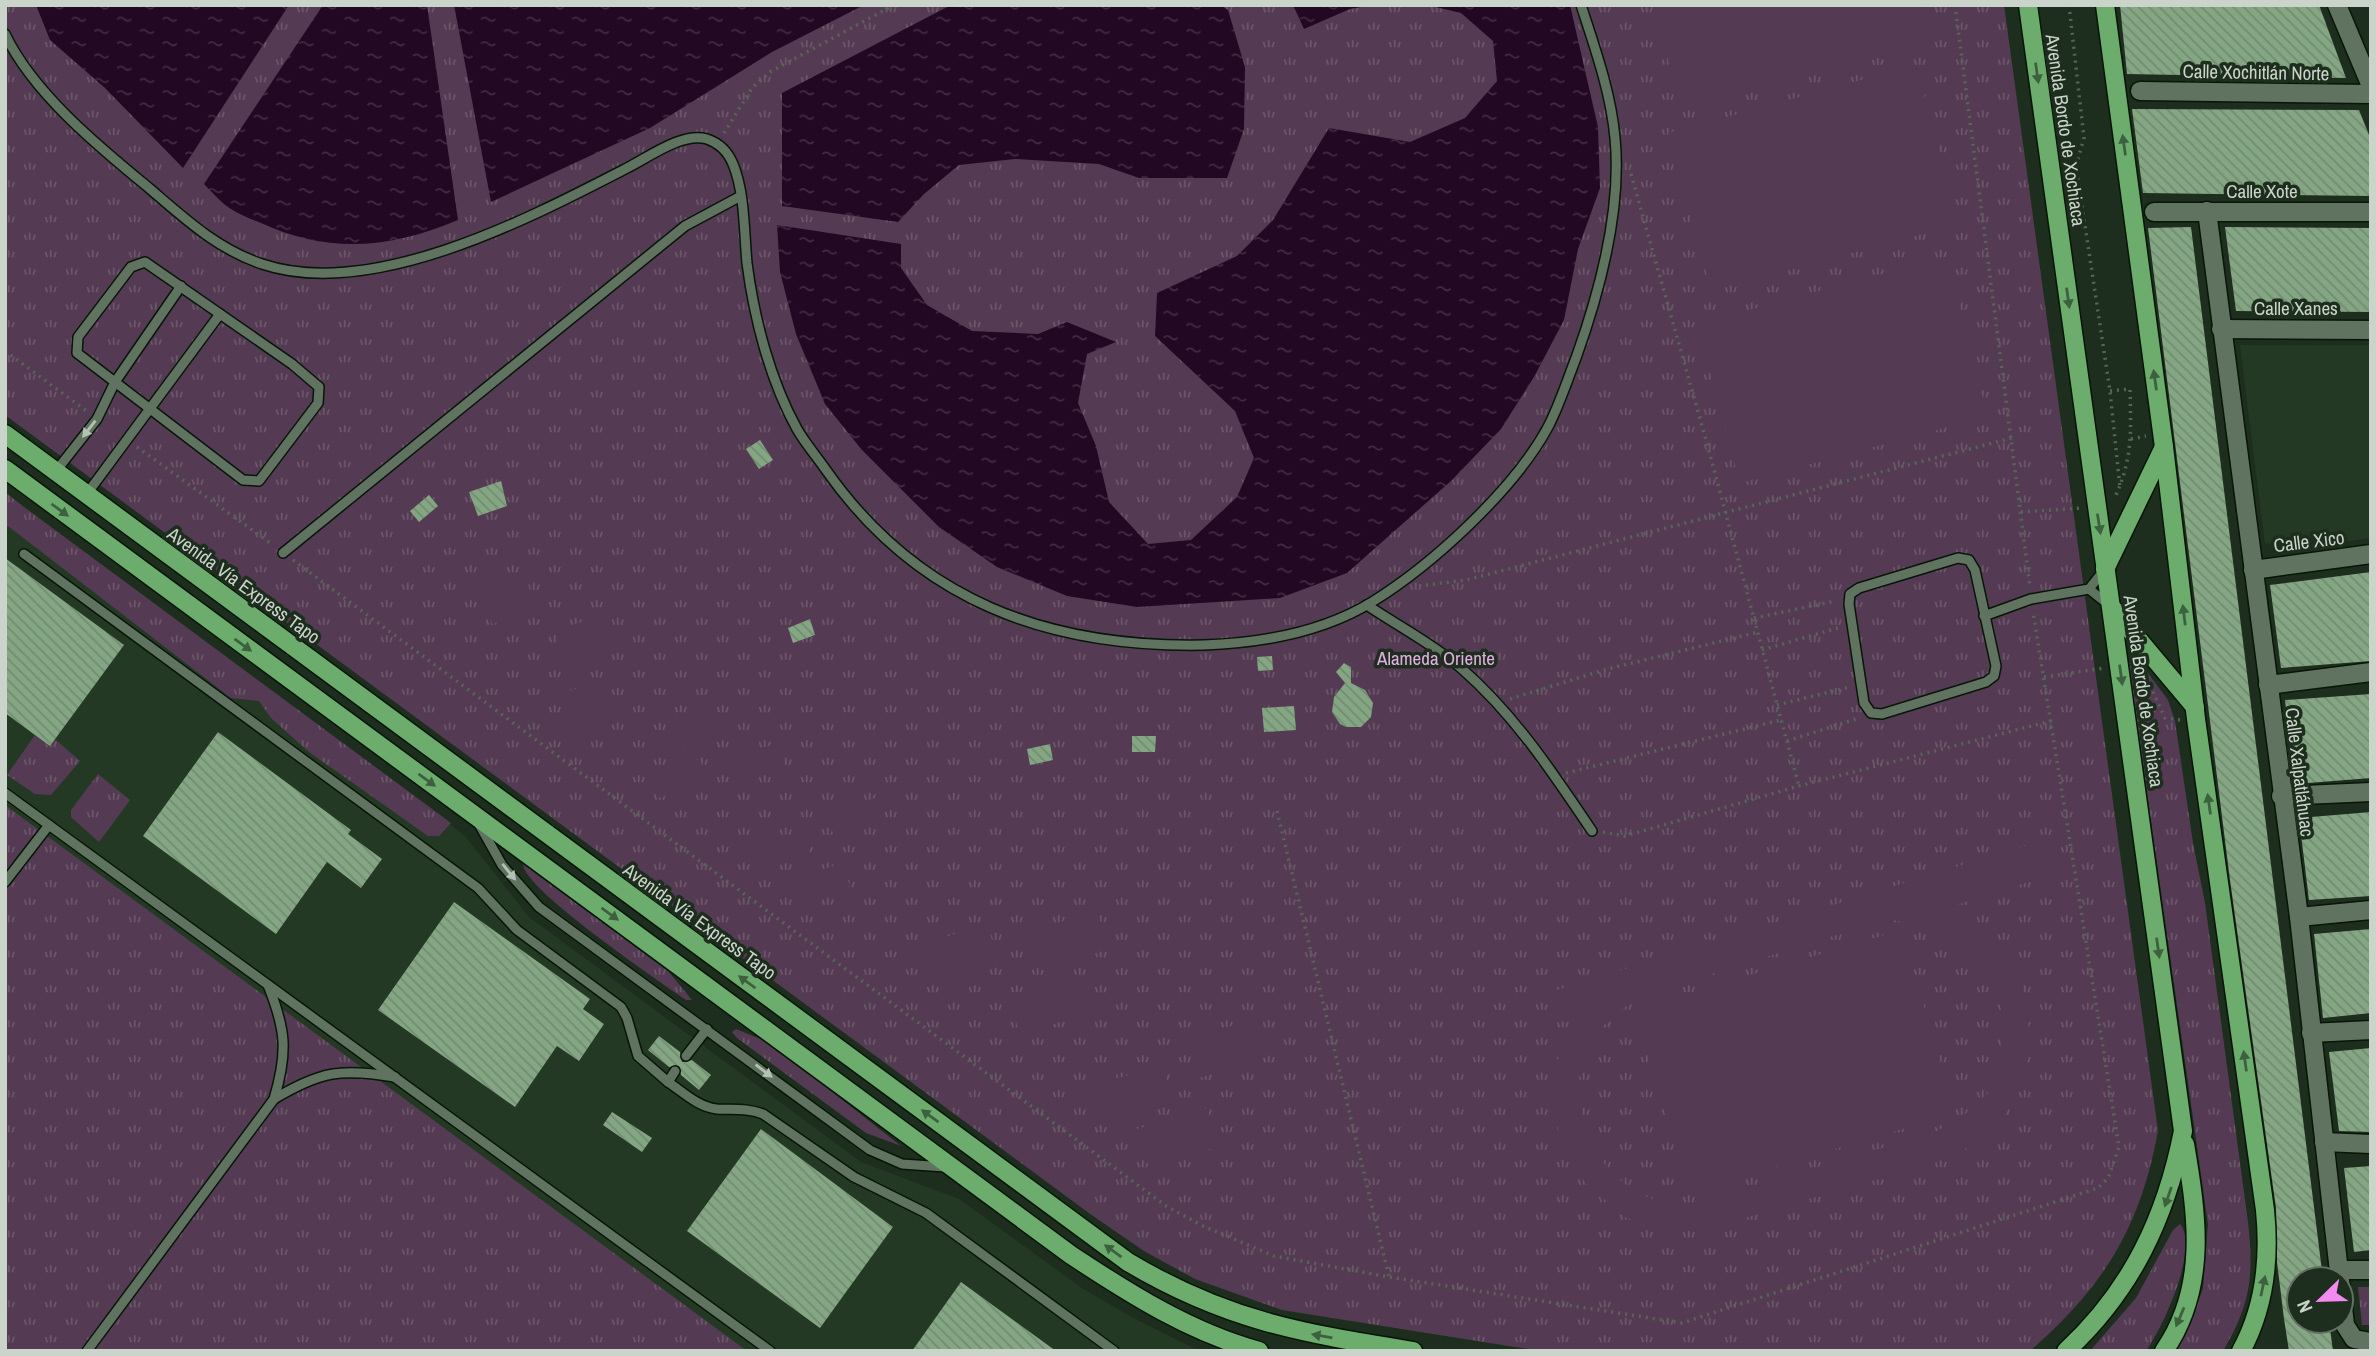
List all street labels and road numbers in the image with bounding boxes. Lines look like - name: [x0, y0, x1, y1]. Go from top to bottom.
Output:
- street label: Avenida Bordo de Xochiaca: [2040, 31, 2092, 228]
- street label: Calle Xochitlán Norte: [2182, 58, 2330, 86]
- street label: Calle Xote: [2226, 178, 2298, 204]
- street label: Calle Xanes: [2254, 295, 2338, 321]
- street label: Avenida Vía Express Tapo: [161, 520, 326, 649]
- street label: Calle Xico: [2272, 524, 2346, 558]
- street label: Avenida Bordo de Xochiaca: [2118, 592, 2170, 789]
- street label: Calle Xalpatláhuac: [2279, 706, 2321, 838]
- street label: Avenida Vía Express Tapo: [617, 856, 782, 985]

